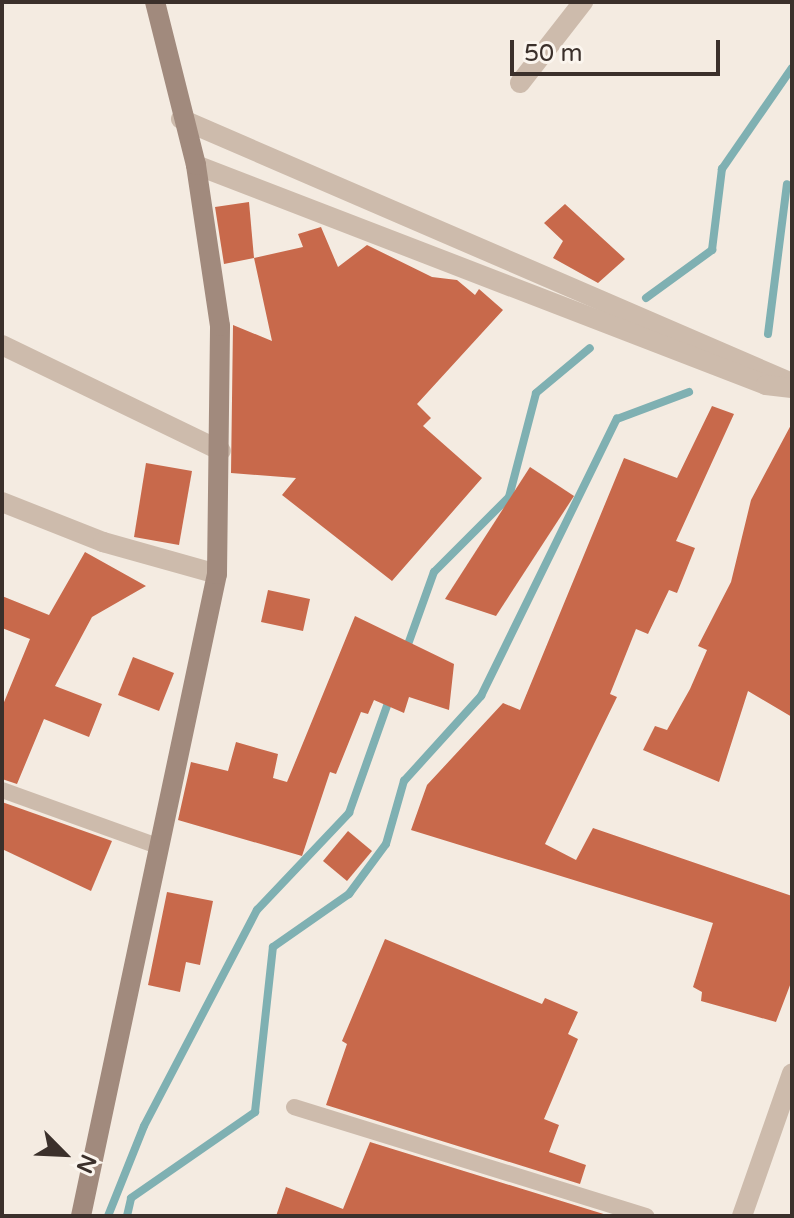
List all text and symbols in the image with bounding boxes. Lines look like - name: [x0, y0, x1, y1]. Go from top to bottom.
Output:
- scale bar: [514, 24, 724, 74]
- text: 50 m: [524, 39, 582, 68]
- north arrow: [24, 1114, 104, 1194]
- text: N: [70, 1150, 101, 1177]

